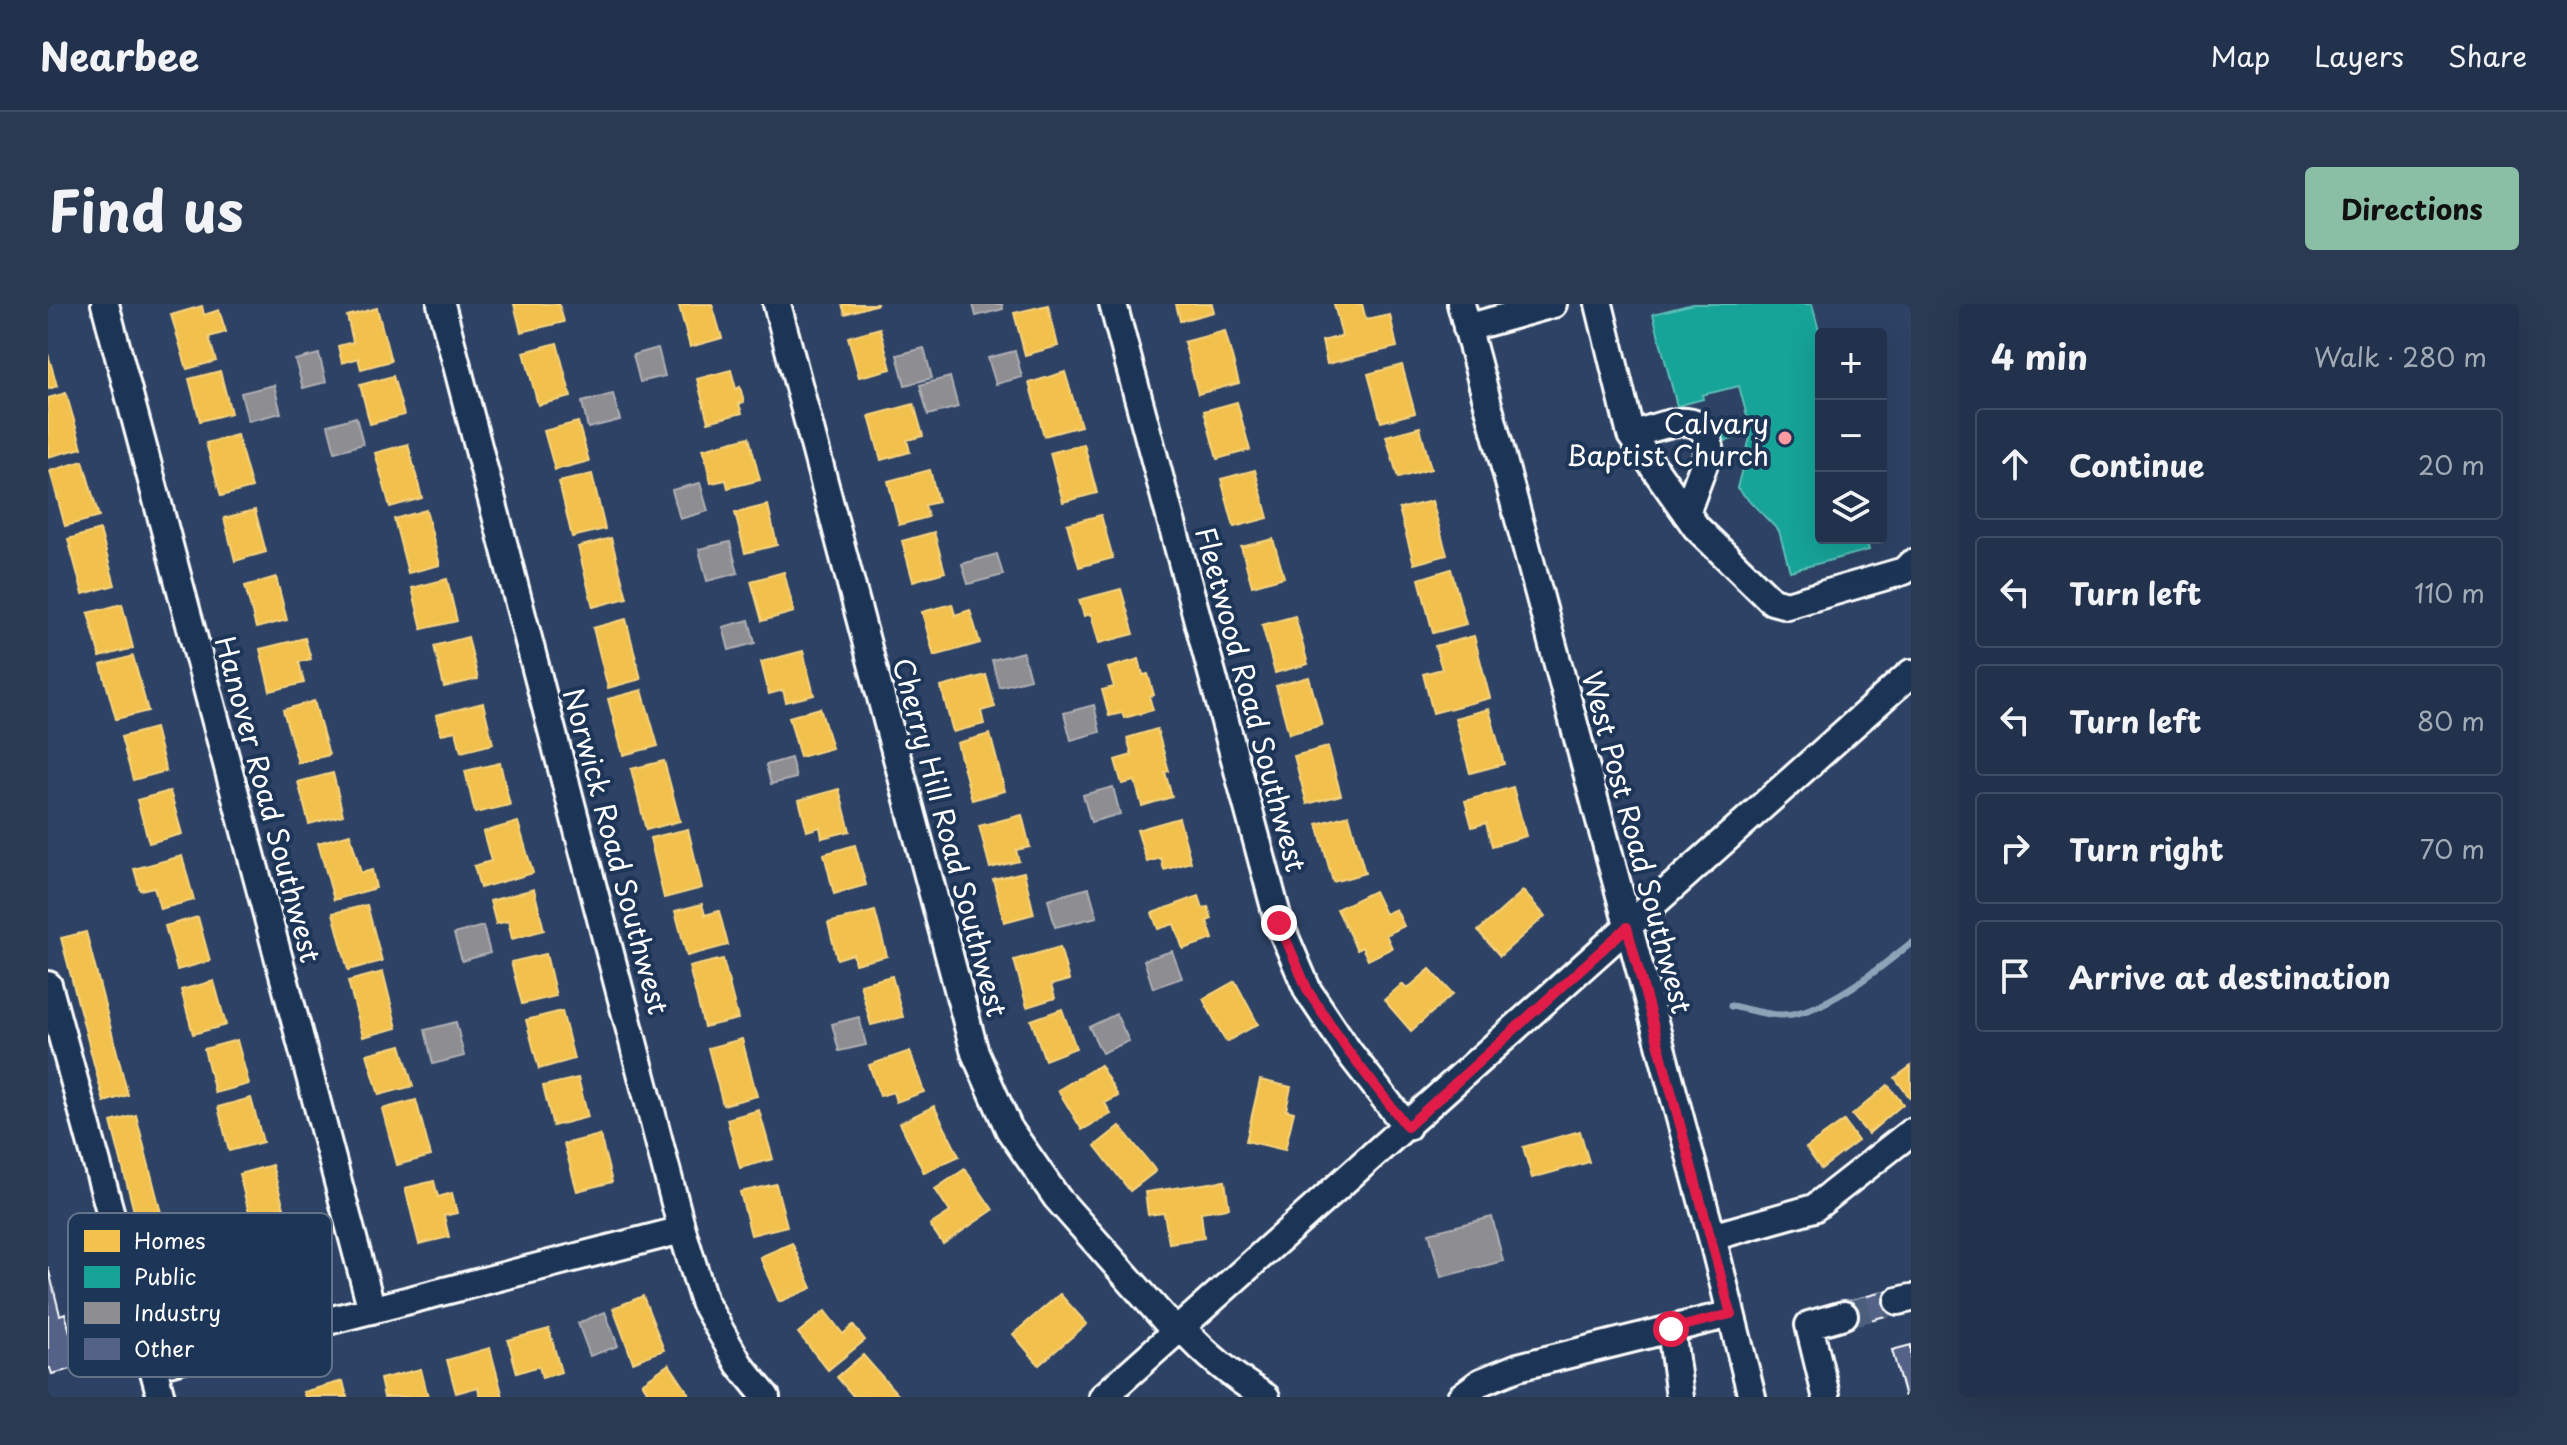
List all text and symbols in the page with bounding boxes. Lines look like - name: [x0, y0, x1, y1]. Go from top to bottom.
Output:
- text: Nearbee: [40, 27, 199, 84]
- text: Map: [2210, 34, 2270, 77]
- text: Layers: [2314, 34, 2404, 77]
- text: Share: [2448, 34, 2527, 77]
- text: Find us: [48, 166, 244, 251]
- button: Directions: [2305, 167, 2519, 250]
- map controls: [1815, 328, 1887, 544]
- button: +: [1815, 328, 1887, 400]
- text: 4 min: [1991, 330, 2088, 382]
- text: Walk · 280 m: [2314, 337, 2487, 376]
- button: −: [1815, 400, 1887, 472]
- place label: Calvary Baptist Church: [1566, 401, 1769, 476]
- marker: Calvary Baptist Church: [1776, 429, 1794, 447]
- icon: ahead: [1993, 442, 2037, 486]
- text: Continue: [2069, 442, 2204, 487]
- text: 20 m: [2418, 445, 2485, 484]
- button: layers: [1815, 472, 1887, 544]
- street label: Fleetwood Road Southwest: [1185, 522, 1319, 876]
- icon: left: [1993, 570, 2037, 614]
- text: Turn left: [2069, 570, 2201, 615]
- text: 110 m: [2414, 573, 2485, 612]
- street label: Hanover Road Southwest: [205, 631, 333, 967]
- street label: Cherry Hill Road Southwest: [882, 653, 1020, 1021]
- street label: West Post Road Southwest: [1572, 666, 1704, 1018]
- street label: Norwick Road Southwest: [553, 683, 681, 1019]
- icon: left: [1993, 698, 2037, 742]
- text: Turn left: [2069, 698, 2201, 743]
- text: 80 m: [2417, 701, 2485, 740]
- icon: right: [1993, 826, 2037, 870]
- text: Turn right: [2069, 826, 2224, 871]
- text: 70 m: [2420, 829, 2485, 868]
- route end: [1261, 905, 1297, 941]
- icon: arrive: [1993, 954, 2037, 998]
- text: Arrive at destination: [2069, 954, 2391, 999]
- legend: [68, 1213, 332, 1377]
- text: Homes: [134, 1223, 205, 1256]
- text: Public: [134, 1259, 196, 1292]
- text: Industry: [134, 1295, 221, 1328]
- route start: [1653, 1311, 1689, 1347]
- text: Other: [134, 1331, 195, 1364]

